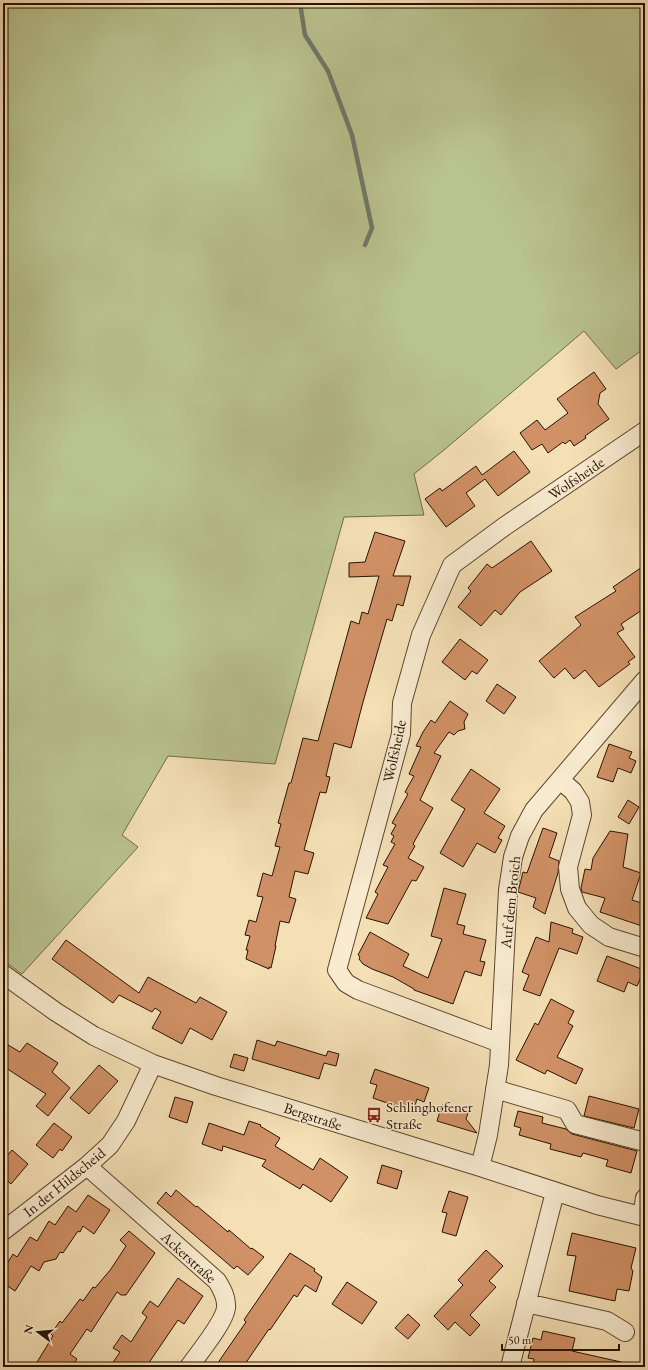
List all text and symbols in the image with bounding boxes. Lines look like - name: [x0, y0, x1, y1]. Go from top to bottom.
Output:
- street label: Wolfsheide: [544, 452, 608, 504]
- street label: Wolfsheide: [378, 718, 410, 784]
- street label: Auf dem Broich: [496, 855, 524, 950]
- place label: Schlinghofener Straße: [386, 1097, 473, 1133]
- street label: Bergstraße: [281, 1098, 345, 1134]
- bus stop icon: Schlinghofener Straße: [365, 1106, 383, 1124]
- street label: In der Hildscheid: [19, 1143, 109, 1221]
- street label: Ackerstraße: [157, 1226, 221, 1287]
- north arrow: [18, 1312, 58, 1352]
- text: N: [20, 1323, 36, 1335]
- scale bar: [502, 1326, 619, 1352]
- text: 50 m: [508, 1332, 532, 1348]

